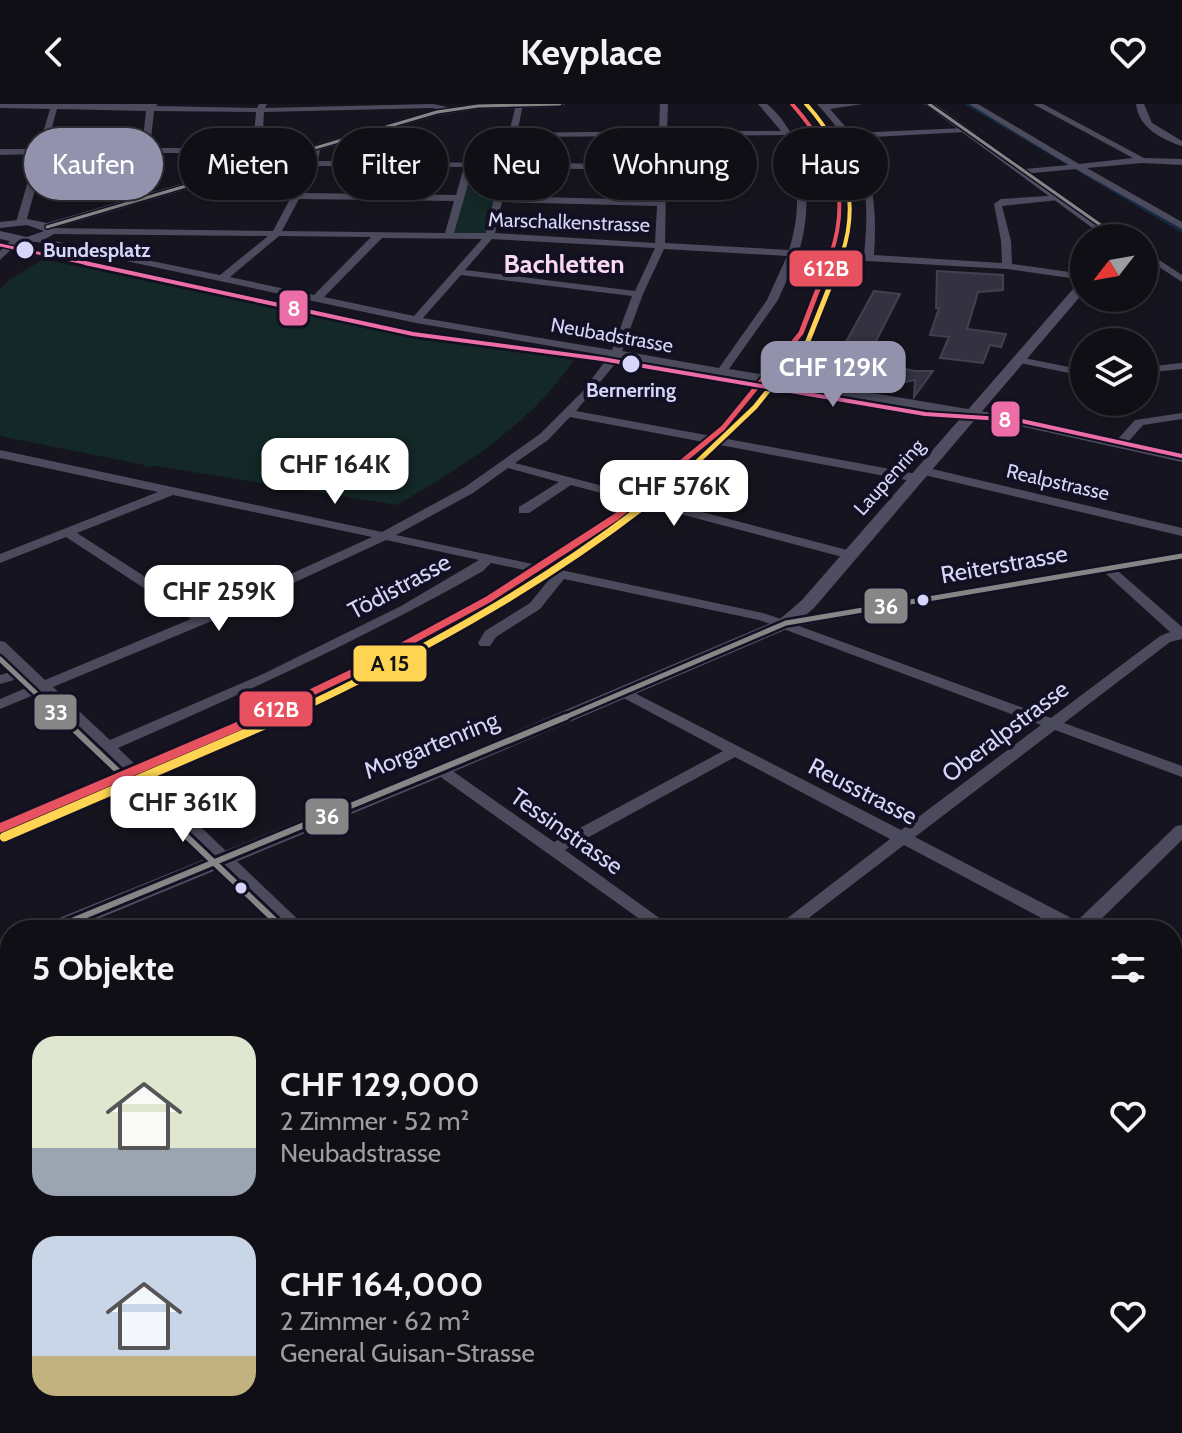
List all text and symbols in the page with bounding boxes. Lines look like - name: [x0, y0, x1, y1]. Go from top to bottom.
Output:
- icon: back: [32, 30, 76, 74]
- text: Keyplace: [520, 30, 662, 74]
- icon: heart: [1106, 30, 1150, 74]
- chip: Kaufen: [24, 128, 163, 200]
- chip: Mieten: [179, 128, 317, 200]
- chip: Filter: [333, 128, 448, 200]
- chip: Neu: [464, 128, 569, 200]
- chip: Wohnung: [585, 128, 757, 200]
- chip: Haus: [773, 128, 888, 200]
- street label: Marschalkenstrasse: [488, 207, 650, 237]
- north arrow: [1070, 224, 1158, 312]
- map controls: [1070, 224, 1158, 416]
- place label: Bundesplatz: [43, 238, 151, 262]
- marker: Bundesplatz: [14, 239, 36, 261]
- district label: Bachletten: [503, 248, 625, 280]
- line badge: 612B: [788, 249, 864, 288]
- text: 612B: [803, 255, 849, 282]
- line badge: 8: [278, 289, 309, 327]
- text: 8: [287, 295, 301, 322]
- street label: Neubadstrasse: [549, 312, 675, 358]
- button: layers: [1070, 328, 1158, 416]
- pin: CHF 129K: [750, 341, 916, 409]
- text: CHF 129K: [779, 351, 887, 383]
- marker: Bernerring: [620, 353, 642, 375]
- place label: Bernerring: [586, 378, 676, 402]
- line badge: 8: [990, 400, 1021, 438]
- text: 8: [998, 406, 1012, 433]
- street label: Laupenring: [849, 433, 930, 520]
- pin: CHF 164K: [252, 438, 418, 506]
- text: CHF 164K: [280, 448, 390, 480]
- street label: Realpstrasse: [1004, 458, 1112, 506]
- pin: CHF 576K: [591, 460, 757, 528]
- text: CHF 576K: [618, 470, 730, 502]
- street label: Reiterstrasse: [938, 539, 1070, 589]
- street label: Tödistrasse: [343, 547, 455, 625]
- pin: CHF 259K: [136, 565, 302, 633]
- text: CHF 259K: [163, 575, 275, 607]
- line badge: 36: [863, 587, 909, 625]
- unlabelled marker: [915, 592, 931, 608]
- text: 36: [874, 593, 898, 620]
- line badge: A 15: [352, 644, 428, 683]
- text: A 15: [371, 650, 409, 677]
- street label: Oberalpstrasse: [936, 674, 1074, 788]
- line badge: 612B: [238, 690, 314, 728]
- line badge: 33: [33, 693, 78, 731]
- text: 612B: [253, 696, 299, 723]
- text: 33: [44, 699, 68, 726]
- street label: Morgartenring: [359, 704, 504, 785]
- street label: Reusstrasse: [804, 751, 922, 831]
- pin: CHF 361K: [100, 776, 266, 844]
- street label: Tessinstrasse: [505, 782, 629, 880]
- text: CHF 361K: [129, 786, 237, 818]
- line badge: 36: [304, 797, 350, 836]
- text: 36: [315, 803, 339, 830]
- unlabelled marker: [233, 880, 249, 896]
- icon: filters: [1106, 946, 1150, 990]
- text: 5 Objekte: [32, 947, 174, 989]
- text: CHF 129,000: [280, 1063, 480, 1105]
- icon: home: [96, 1068, 192, 1164]
- icon: heart: [1106, 1094, 1150, 1138]
- text: 2 Zimmer · 52 m²: [280, 1105, 469, 1137]
- text: Neubadstrasse: [280, 1137, 441, 1169]
- text: CHF 164,000: [280, 1263, 483, 1305]
- icon: home: [96, 1268, 192, 1364]
- icon: heart: [1106, 1294, 1150, 1338]
- text: 2 Zimmer · 62 m²: [280, 1305, 470, 1337]
- text: General Guisan-Strasse: [280, 1337, 535, 1369]

